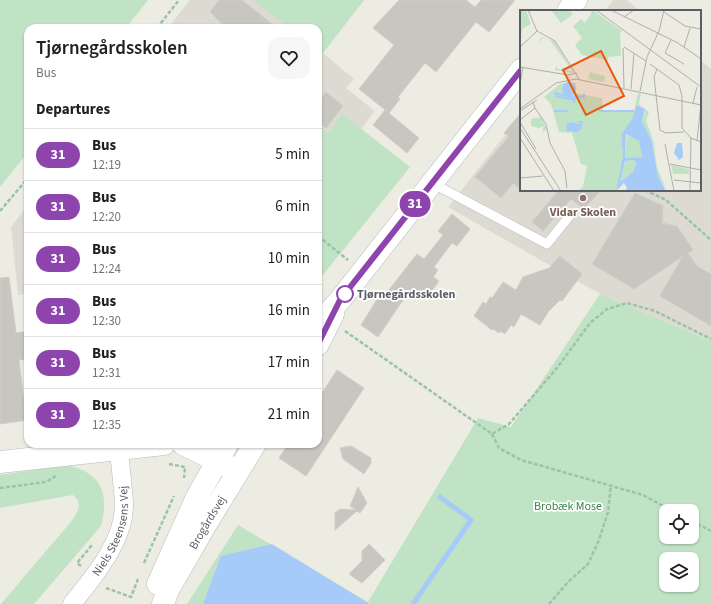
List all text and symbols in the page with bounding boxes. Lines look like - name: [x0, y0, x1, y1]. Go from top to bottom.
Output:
- inset map: [520, 10, 701, 191]
- text: Tjørnegårdsskolen: [36, 35, 188, 62]
- button: heart: [268, 37, 310, 79]
- text: Bus: [36, 64, 56, 82]
- text: Departures: [36, 99, 110, 120]
- text: Bus: [92, 135, 116, 156]
- text: 5 min: [275, 144, 310, 165]
- text: 31: [51, 145, 65, 165]
- text: 12:19: [92, 156, 121, 174]
- text: Bus: [92, 187, 116, 208]
- line badge: 31: [397, 191, 433, 217]
- marker: Vidar Skolen: [578, 193, 588, 203]
- text: 31: [408, 194, 422, 214]
- text: 6 min: [275, 196, 310, 217]
- text: 31: [51, 197, 65, 217]
- place label: Vidar Skolen: [549, 204, 616, 221]
- text: 12:20: [92, 208, 121, 226]
- text: Bus: [92, 239, 116, 260]
- text: 10 min: [268, 248, 310, 269]
- text: 31: [51, 249, 65, 269]
- text: 12:24: [92, 260, 121, 278]
- marker: Tjørnegårdsskolen: [336, 285, 354, 303]
- place label: Tjørnegårdsskolen: [357, 286, 456, 303]
- text: Bus: [92, 291, 116, 312]
- text: 16 min: [268, 300, 310, 321]
- text: 31: [51, 301, 65, 321]
- text: 12:30: [92, 312, 121, 330]
- text: Bus: [92, 343, 116, 364]
- text: 17 min: [268, 352, 310, 373]
- text: 31: [51, 353, 65, 373]
- text: 12:31: [92, 364, 121, 382]
- text: Bus: [92, 395, 116, 416]
- text: 21 min: [268, 404, 310, 425]
- text: 31: [51, 405, 65, 425]
- text: 12:35: [92, 416, 121, 434]
- street label: Niels Steensens Vej: [88, 485, 133, 580]
- street label: Brogårdsvej: [185, 493, 230, 553]
- park label: Brobæk Mose: [534, 498, 602, 515]
- map controls: [659, 504, 699, 592]
- button: locate: [659, 504, 699, 544]
- button: layers: [659, 552, 699, 592]

